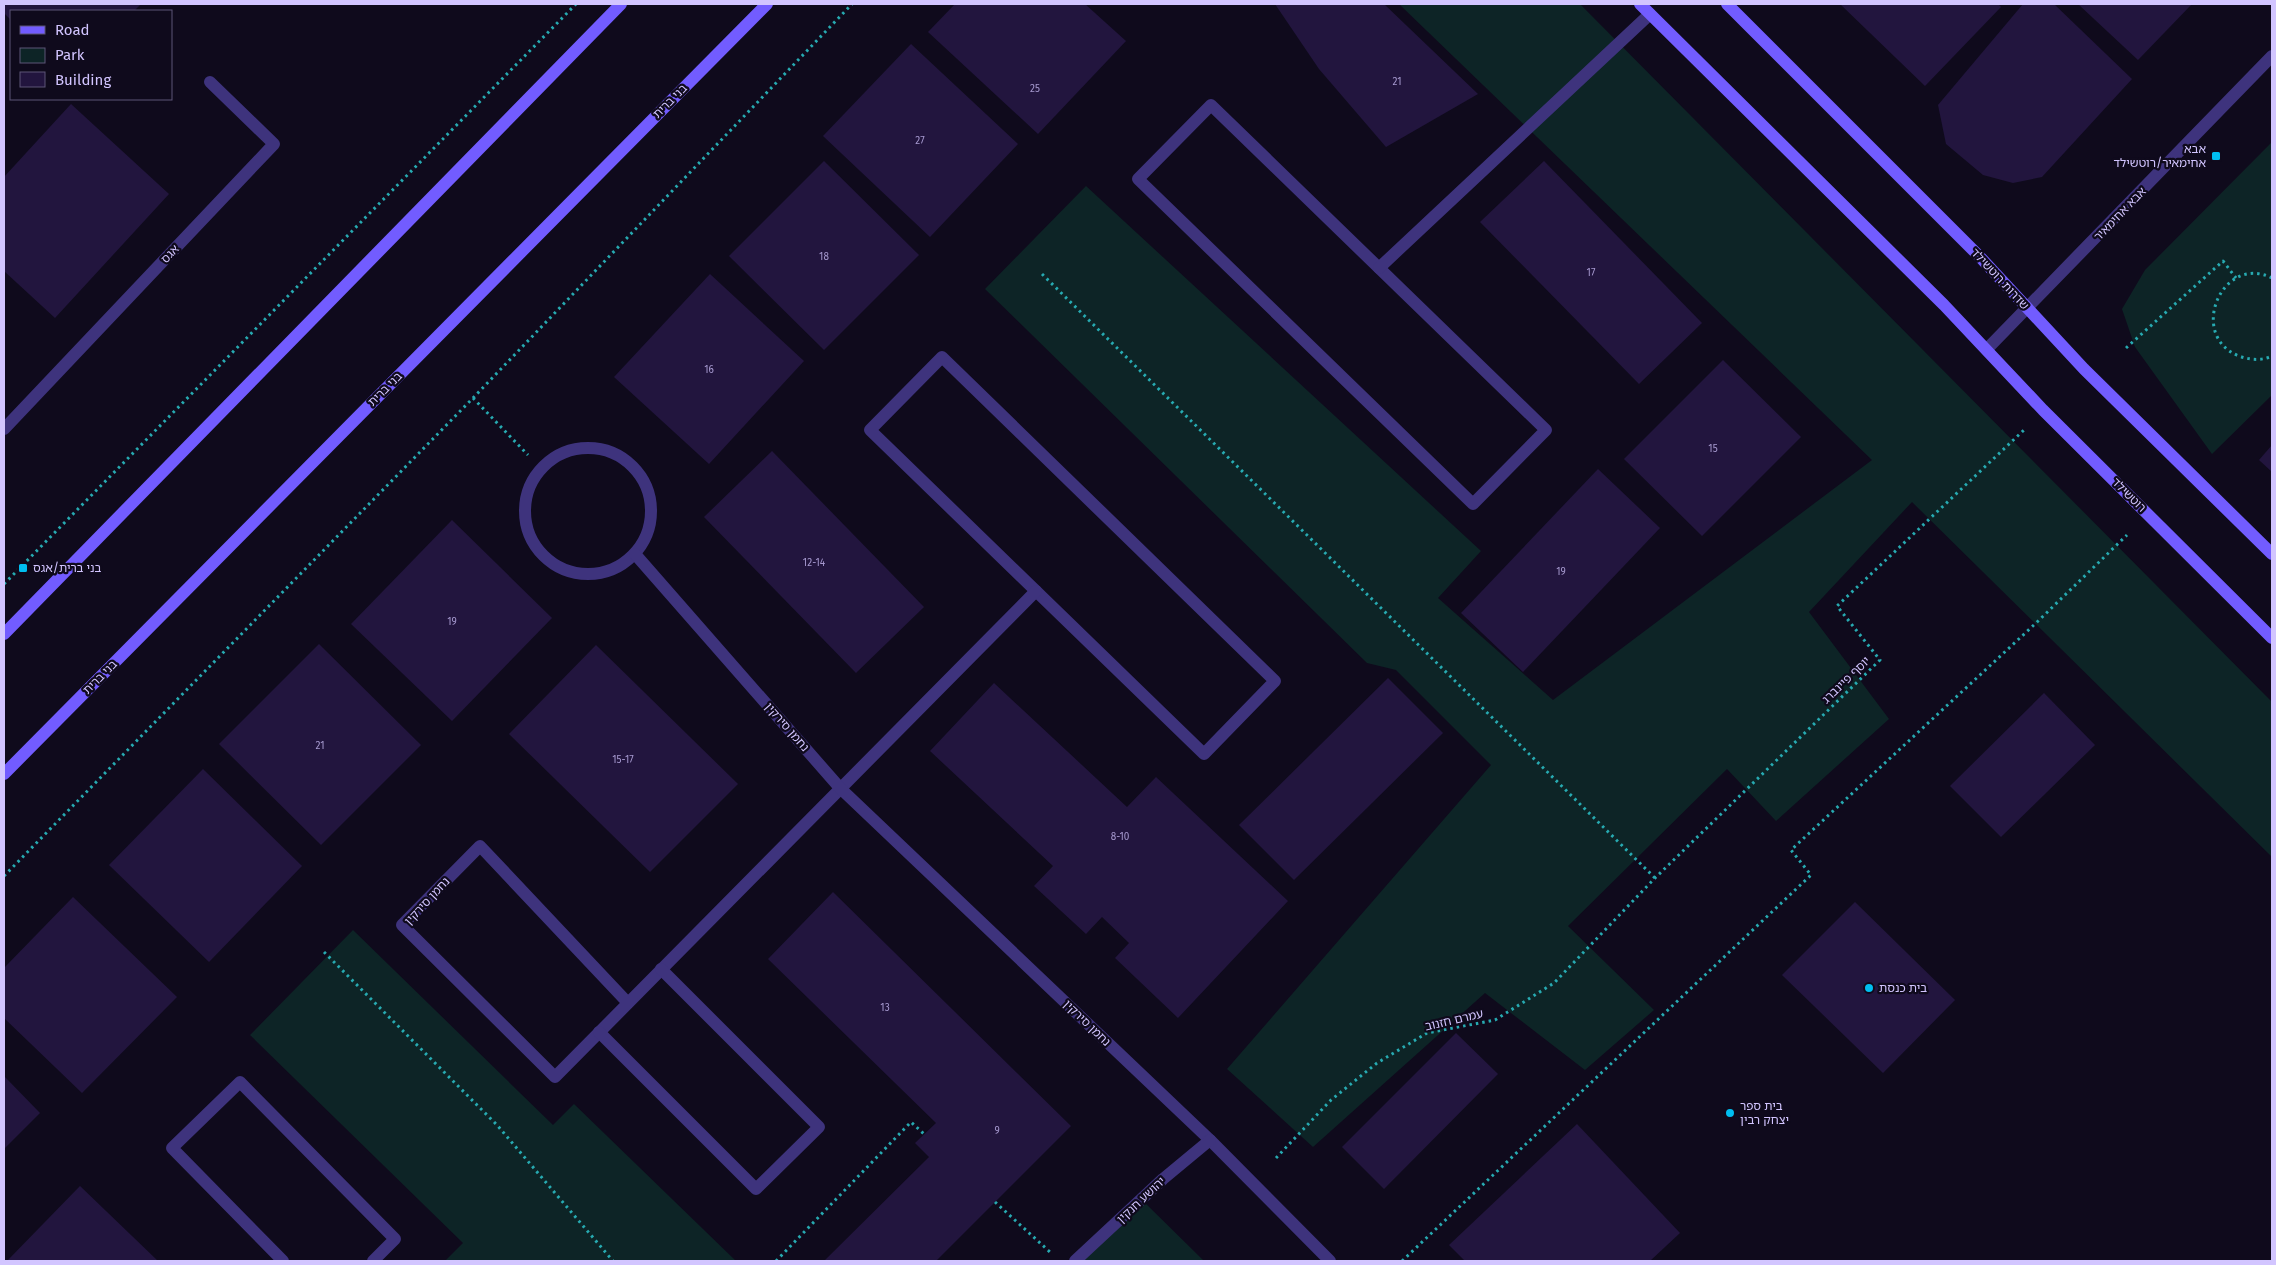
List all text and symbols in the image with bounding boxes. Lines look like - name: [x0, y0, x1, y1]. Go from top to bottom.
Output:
- legend: [10, 10, 172, 100]
- text: Road: [55, 21, 90, 39]
- text: Park: [55, 46, 85, 64]
- text: Building: [55, 71, 111, 89]
- house number: 21: [1392, 76, 1402, 88]
- street label: בני ברית: [650, 81, 690, 121]
- house number: 25: [1030, 83, 1040, 95]
- house number: 27: [915, 135, 925, 147]
- place label: אבא אחימאיר/רוטשילד: [2114, 142, 2206, 170]
- marker: אבא אחימאיר/רוטשילד: [2210, 150, 2222, 162]
- street label: אבא אחימאיר: [2091, 184, 2149, 244]
- street label: אגס: [158, 242, 182, 266]
- street label: שדרות רוטשילד: [1968, 246, 2032, 312]
- house number: 18: [819, 251, 829, 263]
- house number: 17: [1587, 267, 1596, 279]
- house number: 16: [704, 364, 714, 376]
- street label: בני ברית: [365, 369, 405, 409]
- house number: 15: [1708, 443, 1718, 455]
- street label: רוטשילד: [2109, 475, 2149, 515]
- house number: 12-14: [803, 557, 826, 569]
- place label: בני ברית/אגס: [33, 561, 101, 575]
- marker: בני ברית/אגס: [17, 562, 29, 574]
- house number: 19: [1556, 566, 1566, 578]
- house number: 19: [447, 616, 457, 628]
- street label: יוסף פיינברג: [1819, 654, 1873, 706]
- street label: בני ברית: [80, 657, 120, 697]
- street label: נחמן סירקין: [762, 700, 812, 754]
- house number: 21: [315, 740, 325, 752]
- house number: 15-17: [612, 754, 634, 766]
- house number: 8-10: [1111, 831, 1130, 843]
- street label: נחמן סירקין: [401, 874, 453, 928]
- place label: בית כנסת: [1879, 981, 1927, 995]
- marker: בית כנסת: [1863, 982, 1875, 994]
- street label: נחמן סירקין: [1061, 997, 1113, 1049]
- house number: 13: [880, 1002, 890, 1014]
- street label: עמרם חזנוב: [1423, 1006, 1485, 1034]
- place label: בית ספר יצחק רבין: [1740, 1099, 1789, 1127]
- marker: בית ספר יצחק רבין: [1724, 1107, 1736, 1119]
- house number: 9: [994, 1125, 1000, 1137]
- street label: יהושע חנקין: [1114, 1174, 1168, 1226]

